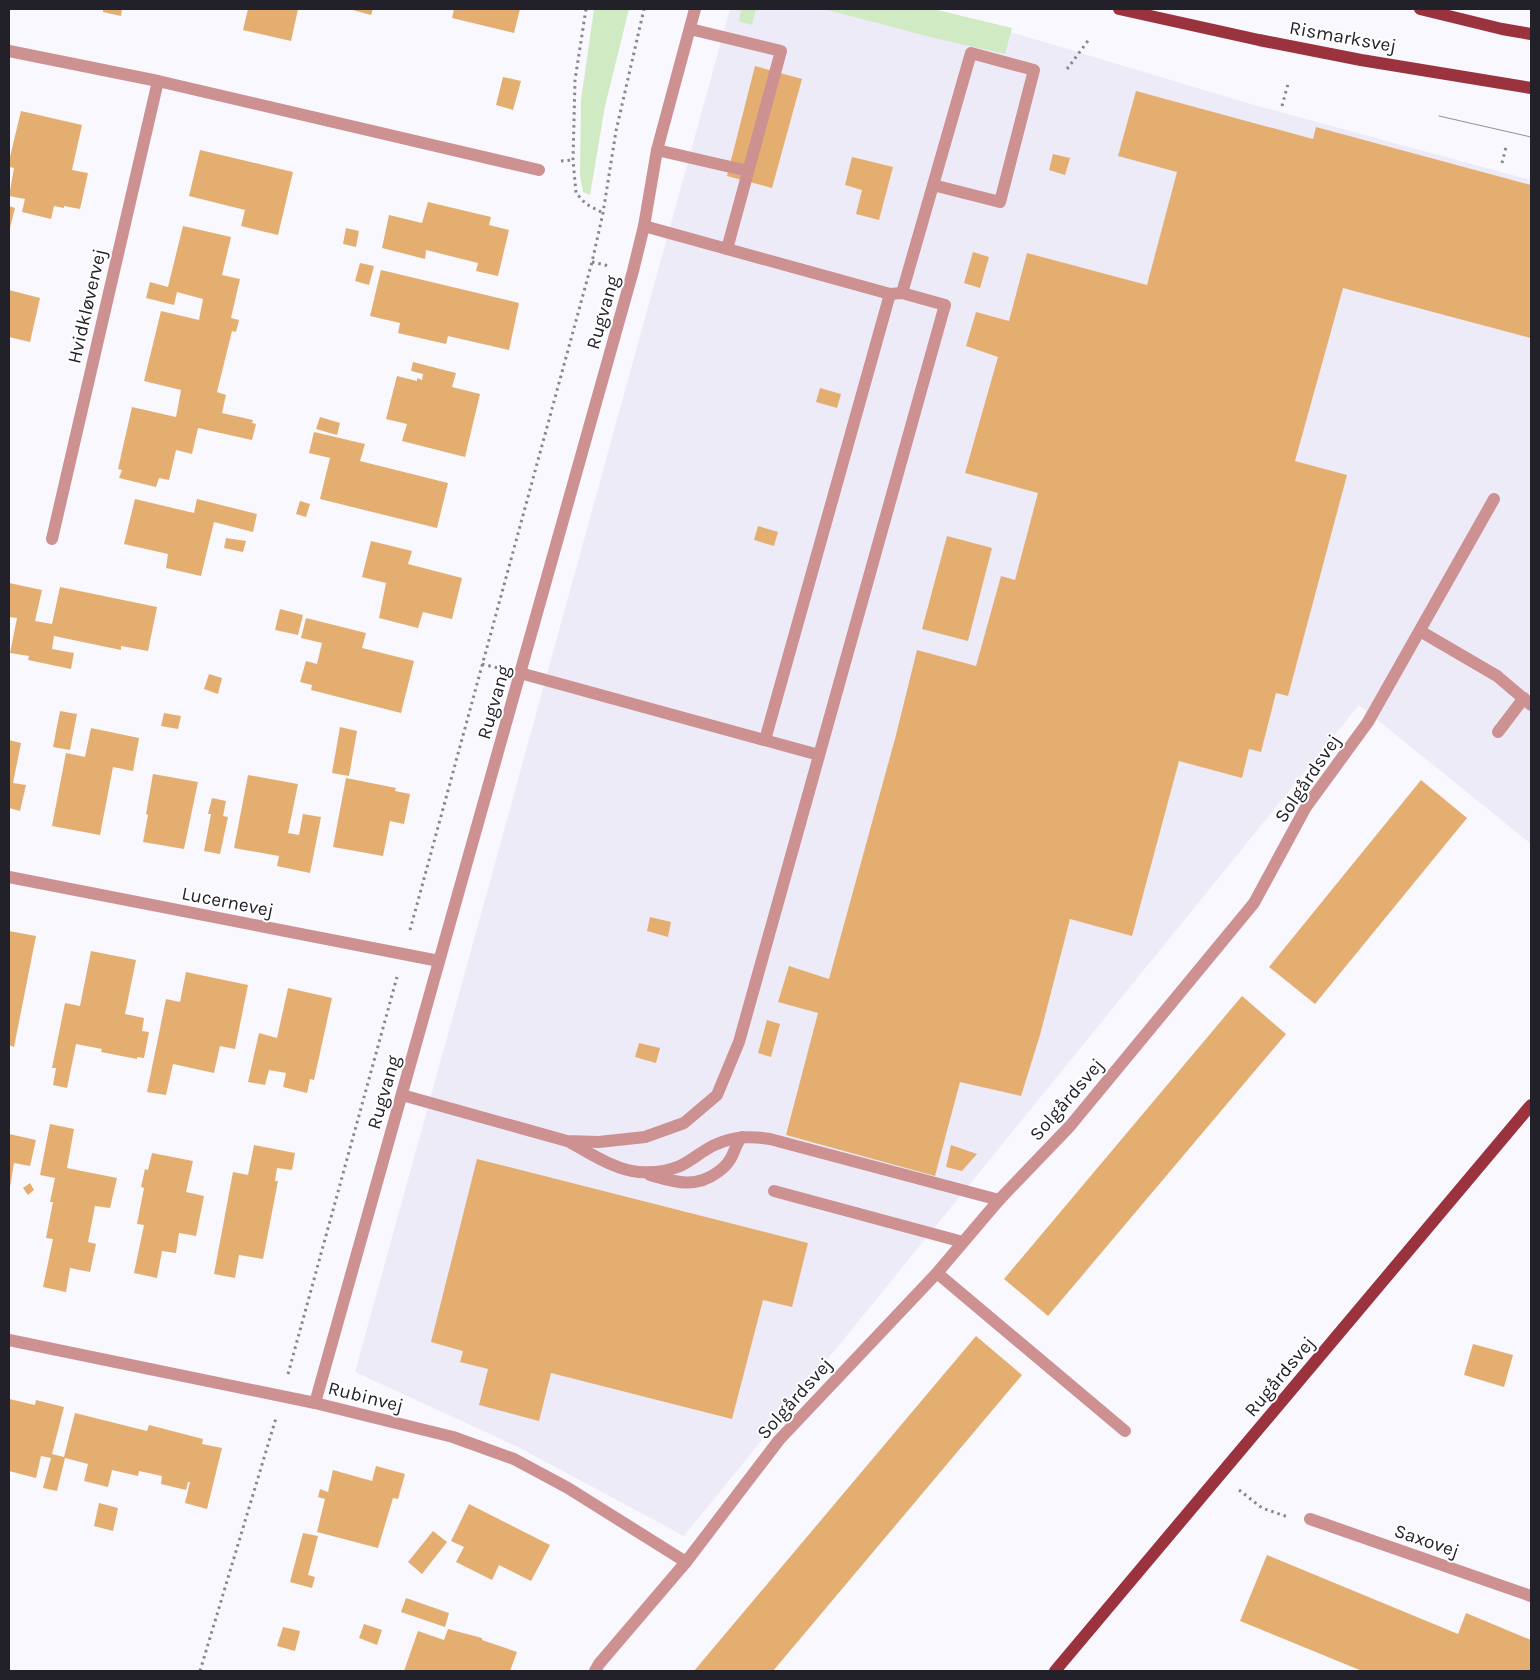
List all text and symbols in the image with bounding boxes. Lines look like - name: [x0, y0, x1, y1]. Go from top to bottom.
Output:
- street label: Rismarksvej: [1288, 17, 1398, 57]
- street label: Hvidkløvervej: [63, 247, 111, 366]
- street label: Rugvang: [582, 272, 624, 352]
- street label: Rugvang: [473, 662, 515, 742]
- street label: Solgårdsvej: [1270, 730, 1345, 827]
- street label: Lucernevej: [180, 882, 276, 922]
- street label: Rugvang: [363, 1052, 405, 1132]
- street label: Solgårdsvej: [1025, 1054, 1108, 1145]
- street label: Rugårdsvej: [1240, 1332, 1320, 1421]
- street label: Solgårdsvej: [753, 1354, 837, 1444]
- street label: Rubinvej: [326, 1377, 406, 1417]
- street label: Saxovej: [1391, 1520, 1462, 1562]

